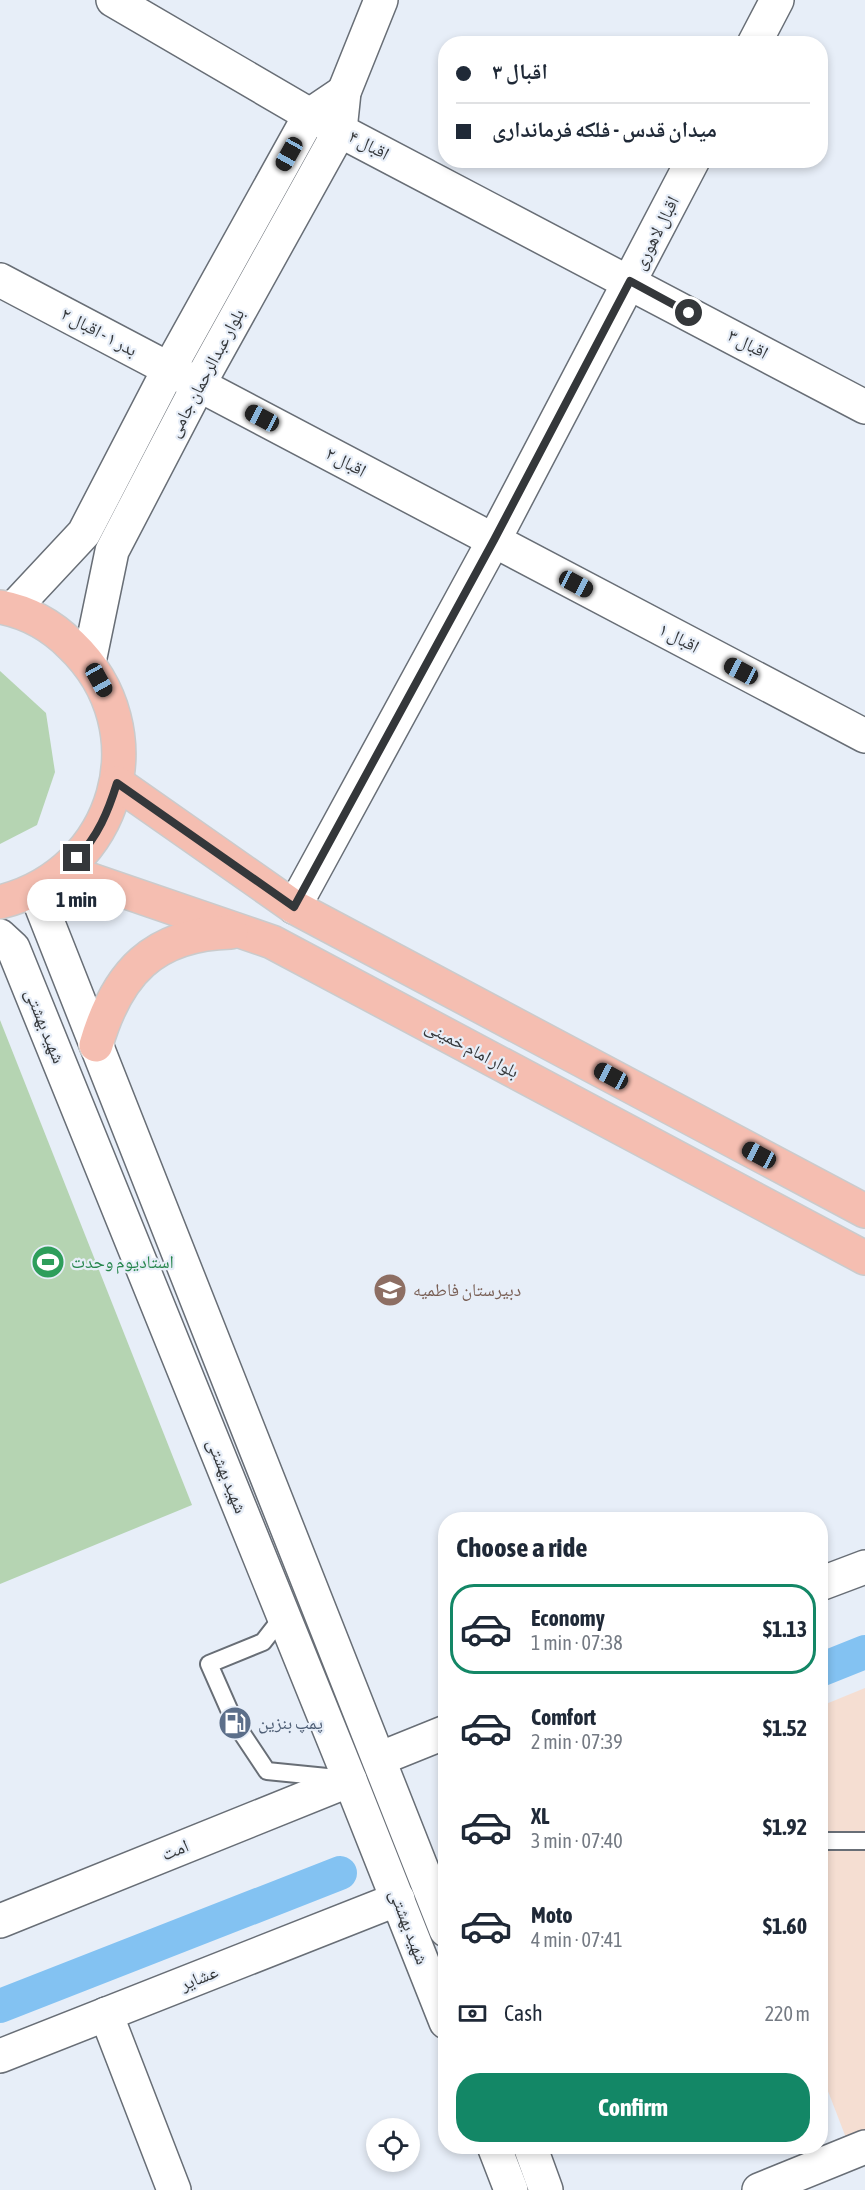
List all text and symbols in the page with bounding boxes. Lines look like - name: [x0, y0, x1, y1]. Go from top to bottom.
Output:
- text: اقبال ۳: [492, 58, 548, 84]
- text: میدان قدس - فلکه فرمانداری: [492, 116, 717, 142]
- street label: اقبال ۴: [345, 125, 393, 165]
- car: [272, 134, 306, 174]
- street label: اقبال لاهوری: [628, 192, 684, 274]
- route start: [675, 299, 702, 326]
- street label: بدر ۱ - اقبال ۲: [57, 303, 141, 361]
- street label: بلوار عبدالرحمان جامی: [163, 305, 249, 441]
- street label: اقبال ۳: [724, 324, 772, 364]
- car: [242, 402, 282, 434]
- street label: اقبال ۲: [322, 442, 370, 482]
- car: [556, 568, 596, 600]
- street label: اقبال ۱: [655, 618, 703, 658]
- car: [721, 655, 761, 687]
- car: [82, 660, 116, 700]
- route end: [63, 844, 90, 871]
- callout: 1 min: [28, 879, 127, 921]
- text: 1 min: [56, 888, 97, 911]
- street label: شهید بهشتی: [20, 985, 70, 1067]
- street label: بلوار امام خمینی: [421, 1015, 523, 1084]
- car: [591, 1060, 631, 1092]
- car: [739, 1139, 779, 1171]
- sports icon: استادیوم وحدت: [30, 1244, 66, 1280]
- place label: استادیوم وحدت: [71, 1251, 174, 1274]
- school or university icon: دبیرستان فاطمیه: [372, 1272, 408, 1308]
- place label: دبیرستان فاطمیه: [413, 1279, 521, 1301]
- street label: شهید بهشتی: [202, 1435, 252, 1517]
- text: Choose a ride: [456, 1532, 588, 1563]
- icon: car: [459, 1602, 513, 1656]
- text: Economy: [531, 1605, 605, 1631]
- text: $1.13: [763, 1616, 807, 1642]
- text: 1 min · 07:38: [531, 1631, 623, 1654]
- icon: car: [459, 1701, 513, 1755]
- text: Comfort: [531, 1704, 596, 1730]
- fuel station icon: پمپ بنزین: [217, 1705, 253, 1741]
- place label: پمپ بنزین: [258, 1712, 323, 1734]
- text: $1.52: [763, 1715, 807, 1741]
- text: 2 min · 07:39: [531, 1730, 623, 1753]
- icon: car: [459, 1800, 513, 1854]
- text: XL: [531, 1803, 549, 1829]
- text: $1.92: [763, 1814, 807, 1840]
- text: 3 min · 07:40: [531, 1829, 623, 1852]
- street label: امت: [158, 1835, 191, 1864]
- street label: شهید بهشتی: [385, 1886, 433, 1968]
- icon: car: [459, 1899, 513, 1953]
- text: Moto: [531, 1902, 573, 1928]
- text: $1.60: [763, 1913, 807, 1939]
- text: 4 min · 07:41: [531, 1928, 623, 1951]
- street label: عشایر: [176, 1960, 221, 1995]
- icon: cash: [456, 1997, 489, 2030]
- text: Cash: [504, 2000, 543, 2026]
- text: 220 m: [765, 2002, 810, 2025]
- button: Confirm: [456, 2073, 810, 2142]
- map controls: [366, 2118, 420, 2172]
- button: locate: [366, 2118, 420, 2172]

